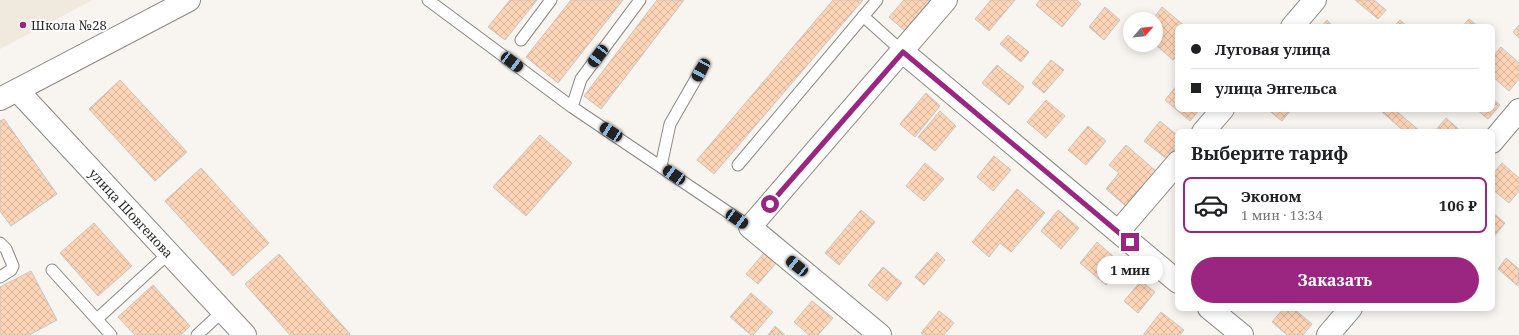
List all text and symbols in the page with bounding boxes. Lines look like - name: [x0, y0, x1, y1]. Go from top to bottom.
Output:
- north arrow: [1123, 12, 1163, 52]
- map controls: [1123, 12, 1163, 52]
- place label: Школа №28: [31, 16, 107, 34]
- marker: Школа №28: [18, 20, 28, 30]
- text: Луговая улица: [1215, 39, 1331, 59]
- car: [586, 43, 610, 69]
- car: [499, 50, 525, 74]
- car: [690, 57, 712, 83]
- text: улица Энгельса: [1215, 78, 1337, 98]
- car: [598, 120, 624, 144]
- text: Выберите тариф: [1191, 141, 1348, 165]
- car: [661, 163, 687, 187]
- street label: улица Шовгенова: [85, 164, 177, 262]
- text: Эконом: [1241, 186, 1301, 206]
- icon: car: [1193, 187, 1229, 223]
- route start: [761, 195, 779, 213]
- text: 106 ₽: [1439, 195, 1477, 215]
- text: 1 мин · 13:34: [1241, 206, 1323, 224]
- car: [724, 207, 750, 231]
- route end: [1121, 233, 1139, 251]
- car: [784, 254, 810, 278]
- callout: 1 мин: [1097, 256, 1163, 284]
- button: Заказать: [1191, 257, 1479, 303]
- text: 1 мин: [1110, 261, 1150, 279]

